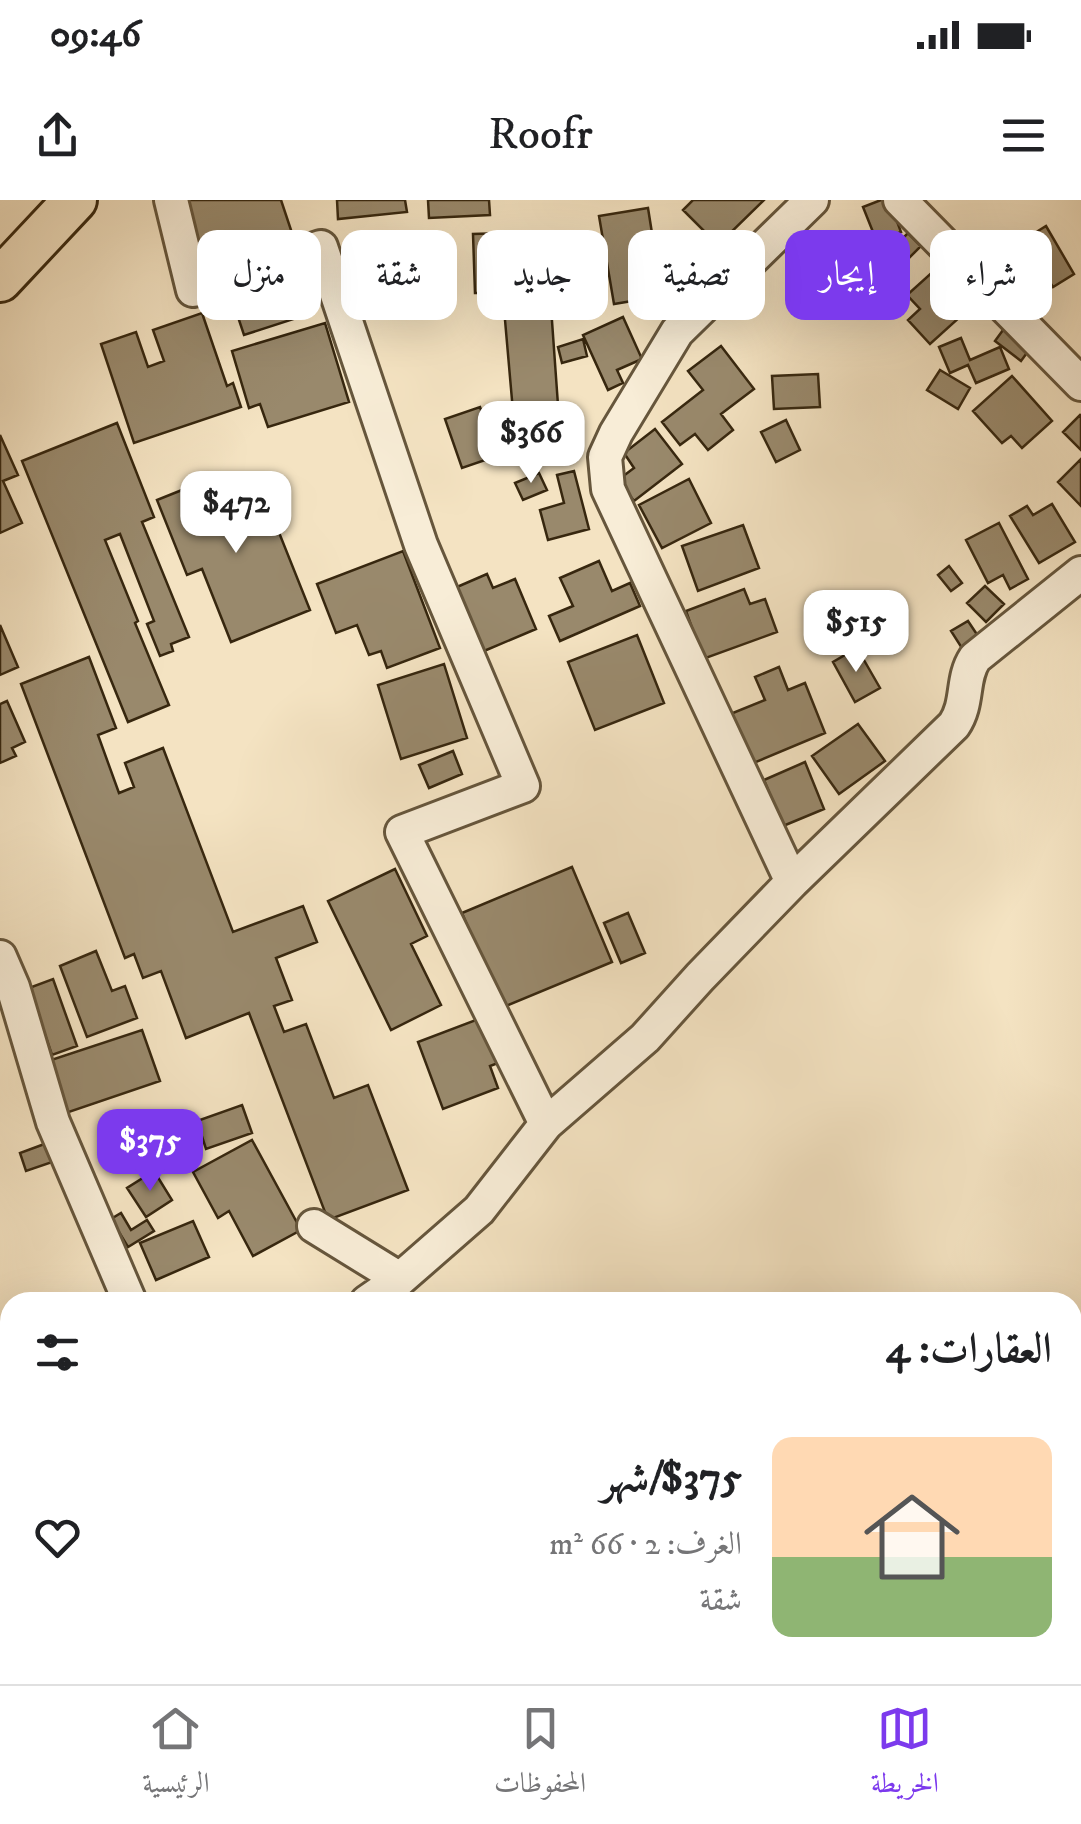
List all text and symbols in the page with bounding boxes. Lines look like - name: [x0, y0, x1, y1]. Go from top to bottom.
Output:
- text: 09:46: [50, 11, 141, 59]
- text: Roofr: [488, 107, 593, 163]
- icon: share: [30, 108, 85, 163]
- icon: menu: [996, 108, 1051, 163]
- chip: منزل: [197, 230, 321, 320]
- chip: شقة: [341, 230, 457, 320]
- chip: جديد: [477, 230, 608, 320]
- chip: تصفية: [628, 230, 765, 320]
- chip: إيجار: [785, 230, 910, 320]
- chip: شراء: [930, 230, 1052, 320]
- pin: $366: [472, 401, 590, 486]
- text: $366: [500, 413, 562, 453]
- pin: $472: [177, 471, 295, 556]
- text: $472: [202, 483, 270, 523]
- pin: $515: [797, 590, 915, 675]
- text: $515: [826, 602, 886, 642]
- pin: $375: [91, 1109, 209, 1194]
- text: $375: [119, 1121, 181, 1161]
- text: العقارات: 4: [886, 1324, 1052, 1376]
- icon: filters: [30, 1325, 85, 1380]
- text: $375/شهر: [601, 1453, 742, 1505]
- icon: home: [852, 1477, 972, 1597]
- icon: heart: [30, 1510, 85, 1565]
- text: الغرف: 2 · 66 m²: [549, 1525, 742, 1565]
- text: شقة: [700, 1581, 742, 1621]
- tab: الرئيسية: [142, 1701, 209, 1810]
- tab: المحفوظات: [494, 1701, 586, 1810]
- tab: الخريطة: [871, 1701, 939, 1810]

